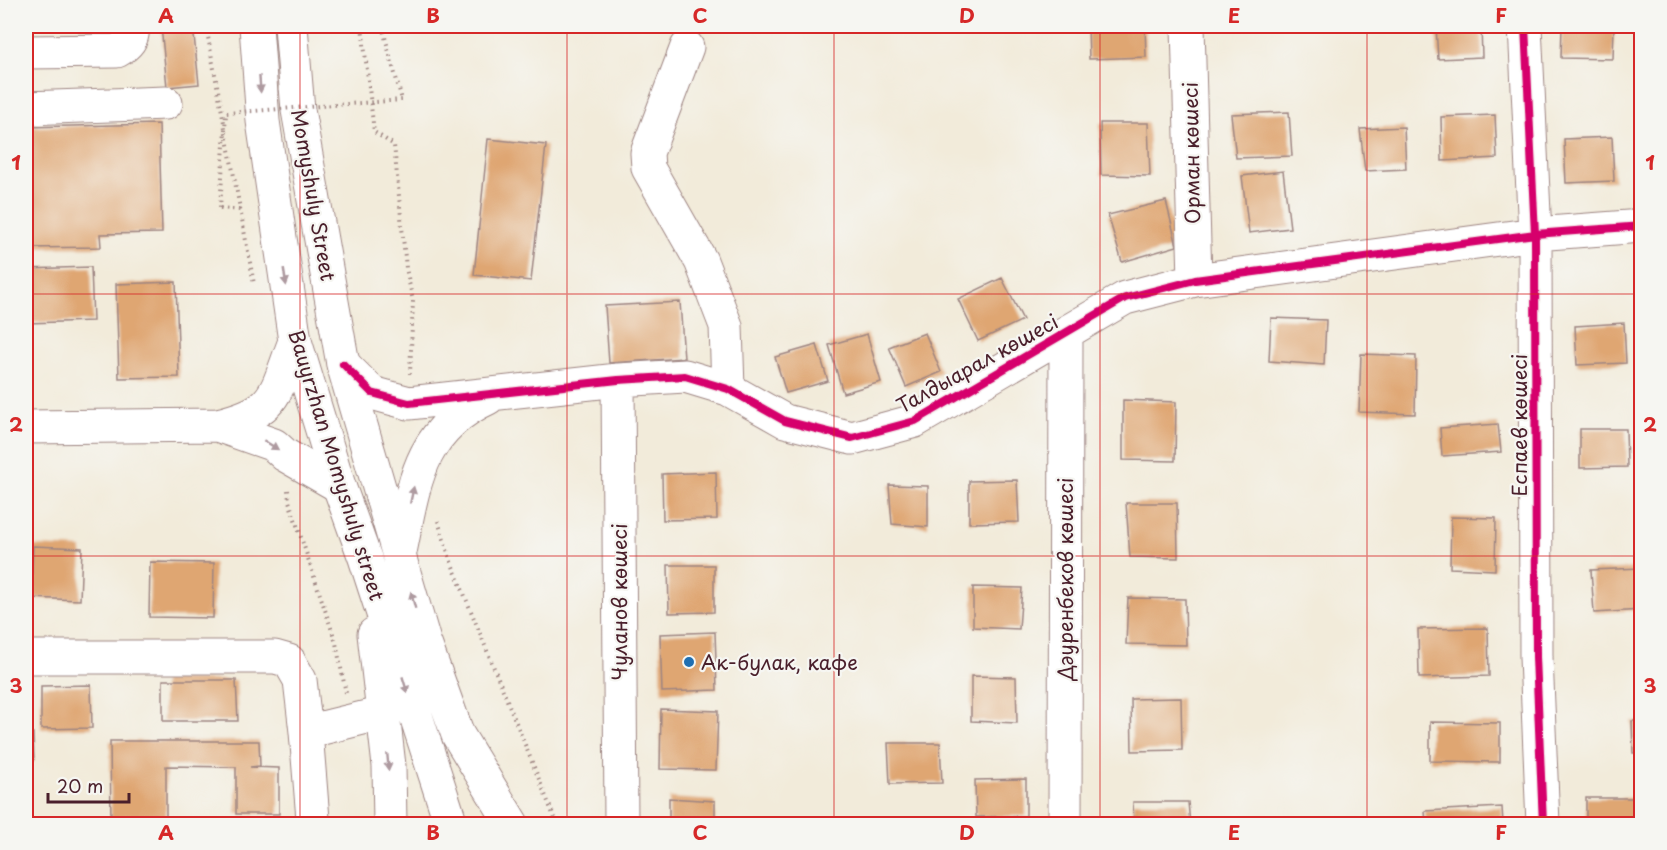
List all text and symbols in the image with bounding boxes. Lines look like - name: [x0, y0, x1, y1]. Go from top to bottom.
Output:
- text: A: [158, 0, 174, 30]
- text: B: [426, 0, 440, 30]
- text: C: [692, 0, 708, 30]
- text: D: [959, 0, 975, 30]
- text: E: [1228, 0, 1240, 30]
- text: F: [1495, 0, 1507, 30]
- one-way arrow: [255, 74, 265, 93]
- street label: Орман көшесі: [1175, 82, 1207, 224]
- street label: Momyshuly Street: [284, 107, 344, 283]
- text: 1: [11, 147, 21, 177]
- text: 1: [1645, 147, 1655, 177]
- one-way arrow: [281, 268, 290, 287]
- street label: Талдыарал көшесі: [891, 306, 1063, 420]
- street label: Bauyrzhan Momyshuly street: [281, 326, 393, 604]
- street label: Еспаев көшесі: [1504, 354, 1534, 496]
- text: 2: [9, 409, 23, 439]
- text: 2: [1643, 409, 1657, 439]
- one-way arrow: [263, 439, 279, 450]
- street label: Дәуренбеков көшесі: [1050, 477, 1080, 682]
- one-way arrow: [407, 486, 417, 504]
- street label: Чуланов көшесі: [604, 523, 634, 681]
- one-way arrow: [408, 590, 417, 608]
- place label: Ак-булак, кафе: [701, 647, 858, 677]
- marker: Ак-булак, кафе: [682, 655, 696, 669]
- text: 3: [9, 670, 23, 700]
- text: 3: [1643, 670, 1657, 700]
- one-way arrow: [401, 676, 411, 694]
- one-way arrow: [383, 752, 393, 771]
- scale bar: [48, 766, 129, 804]
- text: 20 m: [57, 772, 103, 799]
- text: A: [158, 817, 174, 847]
- text: B: [426, 817, 440, 847]
- text: C: [692, 817, 708, 847]
- text: D: [959, 817, 975, 847]
- text: E: [1228, 817, 1240, 847]
- text: F: [1495, 817, 1507, 847]

